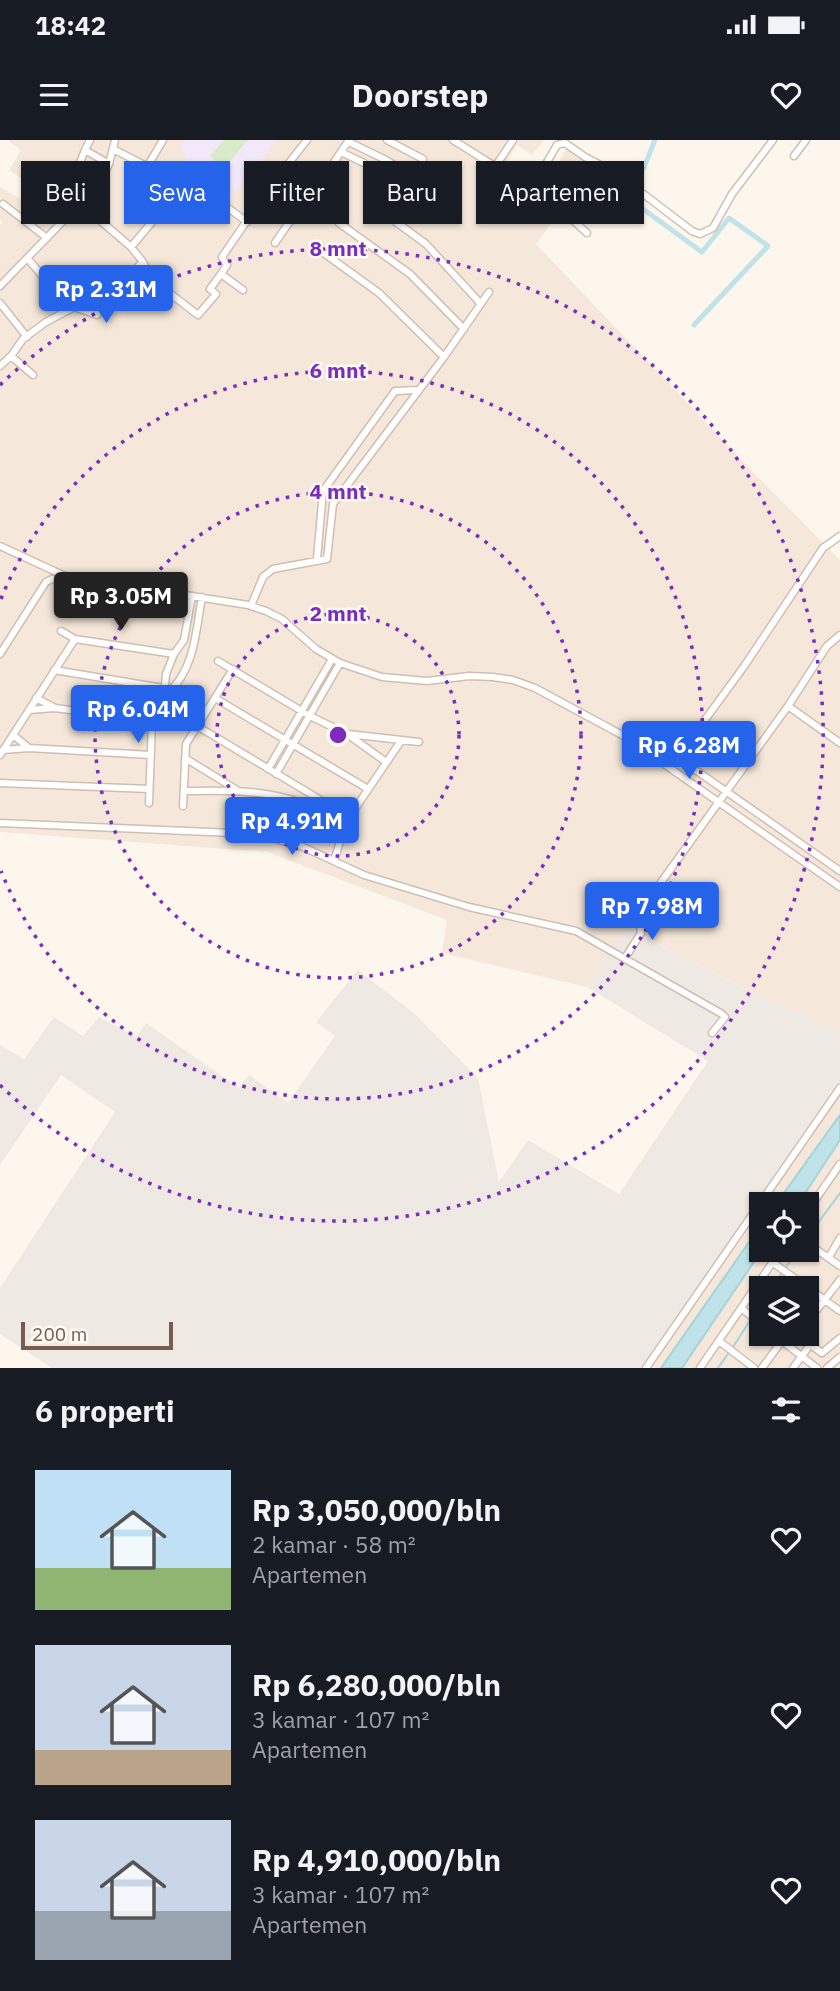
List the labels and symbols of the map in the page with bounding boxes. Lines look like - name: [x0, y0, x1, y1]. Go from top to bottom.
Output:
- text: 8 mnt: [310, 234, 366, 262]
- pin: Rp 2.31M: [34, 265, 178, 325]
- text: 6 mnt: [310, 356, 366, 384]
- text: 4 mnt: [310, 477, 366, 505]
- pin: Rp 3.05M: [49, 573, 193, 632]
- text: 2 mnt: [310, 599, 366, 627]
- pin: Rp 6.04M: [66, 686, 210, 745]
- pin: Rp 6.28M: [617, 722, 761, 781]
- centre of rings: [326, 723, 350, 747]
- pin: Rp 4.91M: [220, 798, 364, 857]
- pin: Rp 7.98M: [580, 882, 724, 942]
- scale bar: [21, 1319, 173, 1351]

